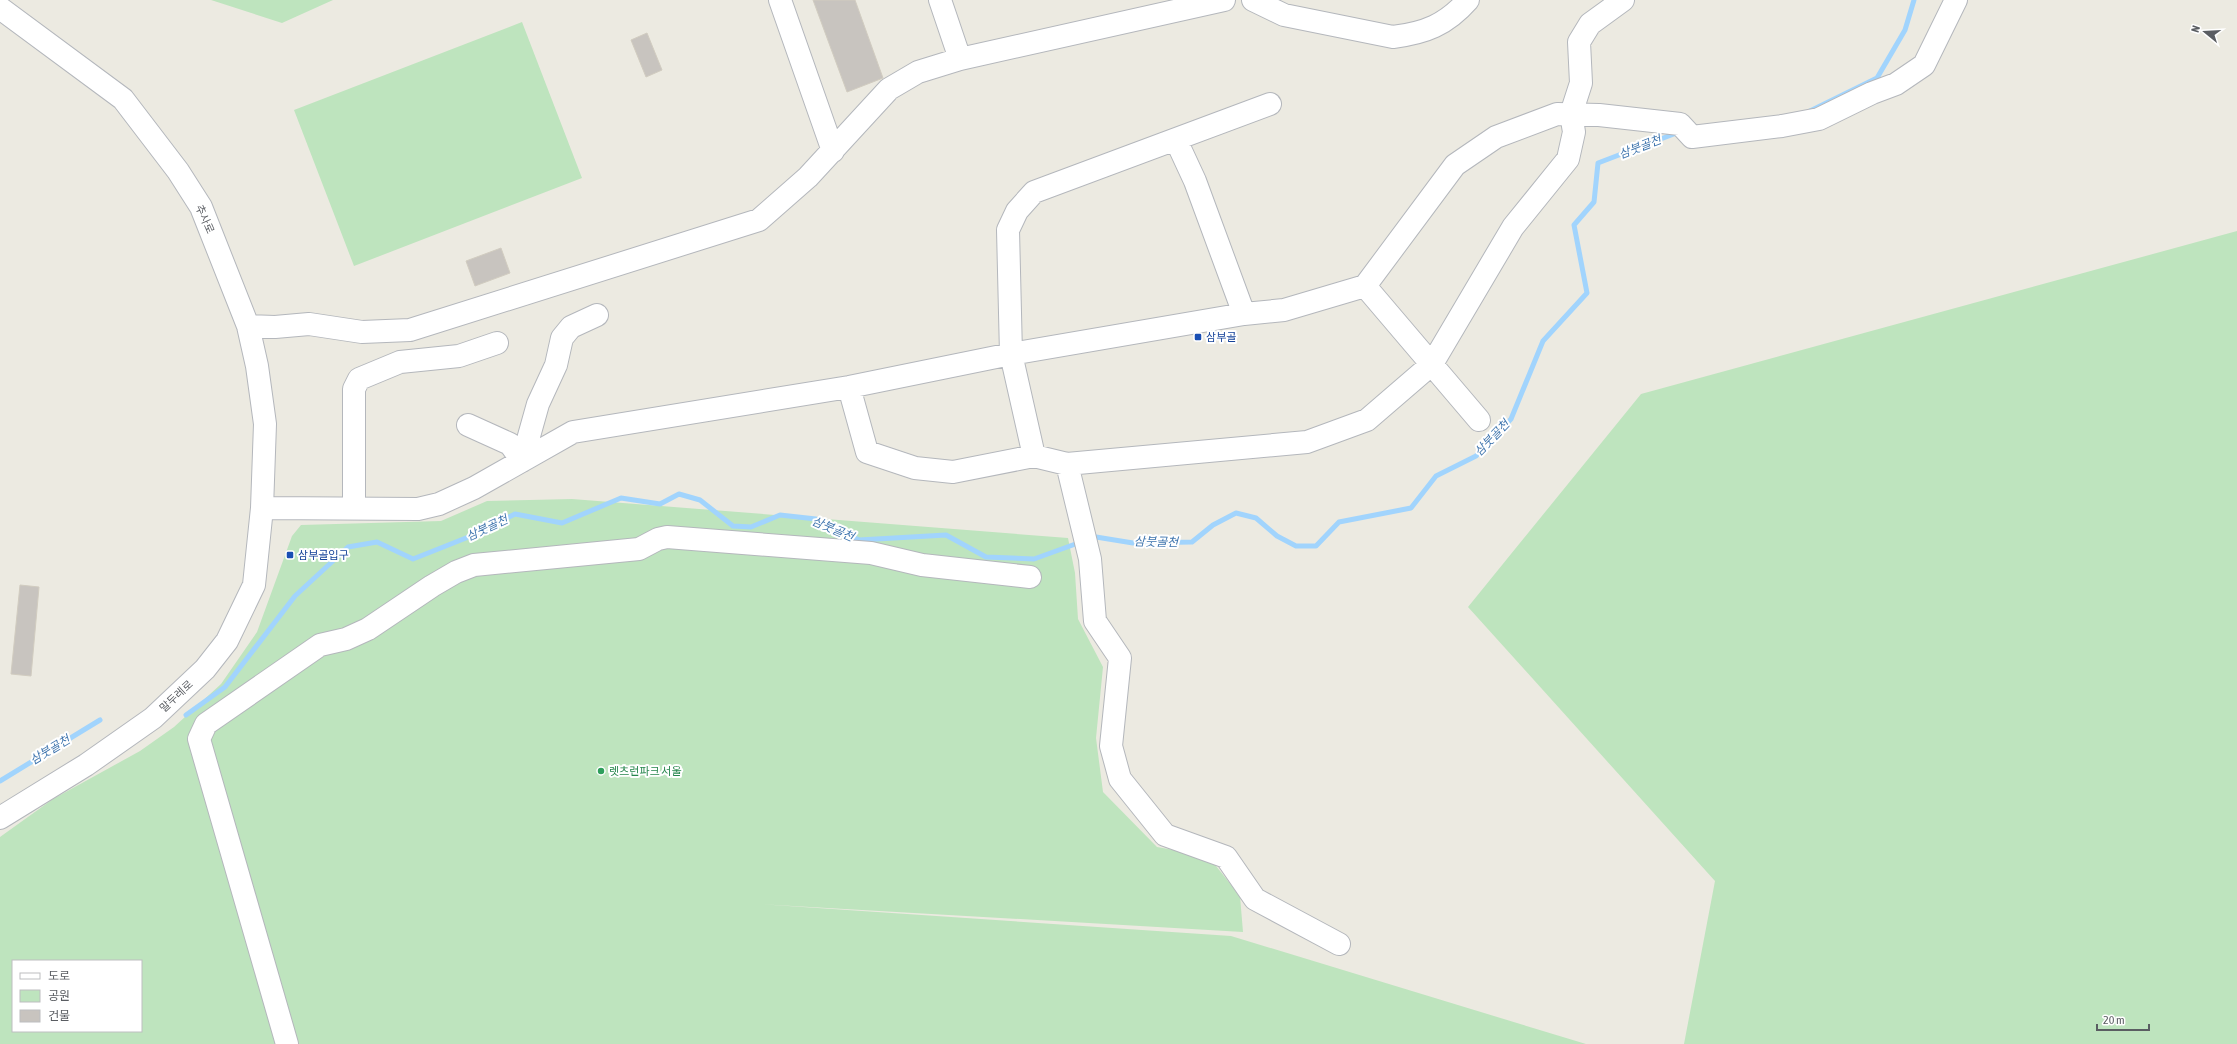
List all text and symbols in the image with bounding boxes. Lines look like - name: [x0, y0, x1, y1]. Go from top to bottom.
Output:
- north arrow: [2185, 12, 2225, 52]
- text: N: [2189, 24, 2202, 34]
- water label: 삼붓골천: [1617, 132, 1665, 161]
- street label: 추사로: [193, 203, 217, 235]
- place label: 삼부골: [1206, 331, 1236, 343]
- marker: 삼부골: [1193, 332, 1203, 342]
- water label: 삼붓골천: [1472, 416, 1514, 459]
- water label: 삼붓골천: [464, 511, 512, 544]
- water label: 삼붓골천: [810, 514, 858, 545]
- water label: 삼붓골천: [1134, 535, 1180, 549]
- place label: 삼부골입구: [298, 549, 349, 561]
- marker: 삼부골입구: [285, 550, 295, 560]
- street label: 말두레로: [157, 678, 195, 714]
- water label: 삼붓골천: [27, 732, 74, 767]
- place label: 렛츠런파크 서울: [609, 765, 681, 777]
- marker: 렛츠런파크 서울: [596, 766, 606, 776]
- legend: [12, 960, 142, 1032]
- text: 도로: [48, 969, 70, 983]
- text: 공원: [48, 989, 70, 1003]
- scale bar: [2097, 1006, 2149, 1032]
- text: 건물: [48, 1009, 70, 1023]
- text: 20 m: [2103, 1013, 2125, 1027]

